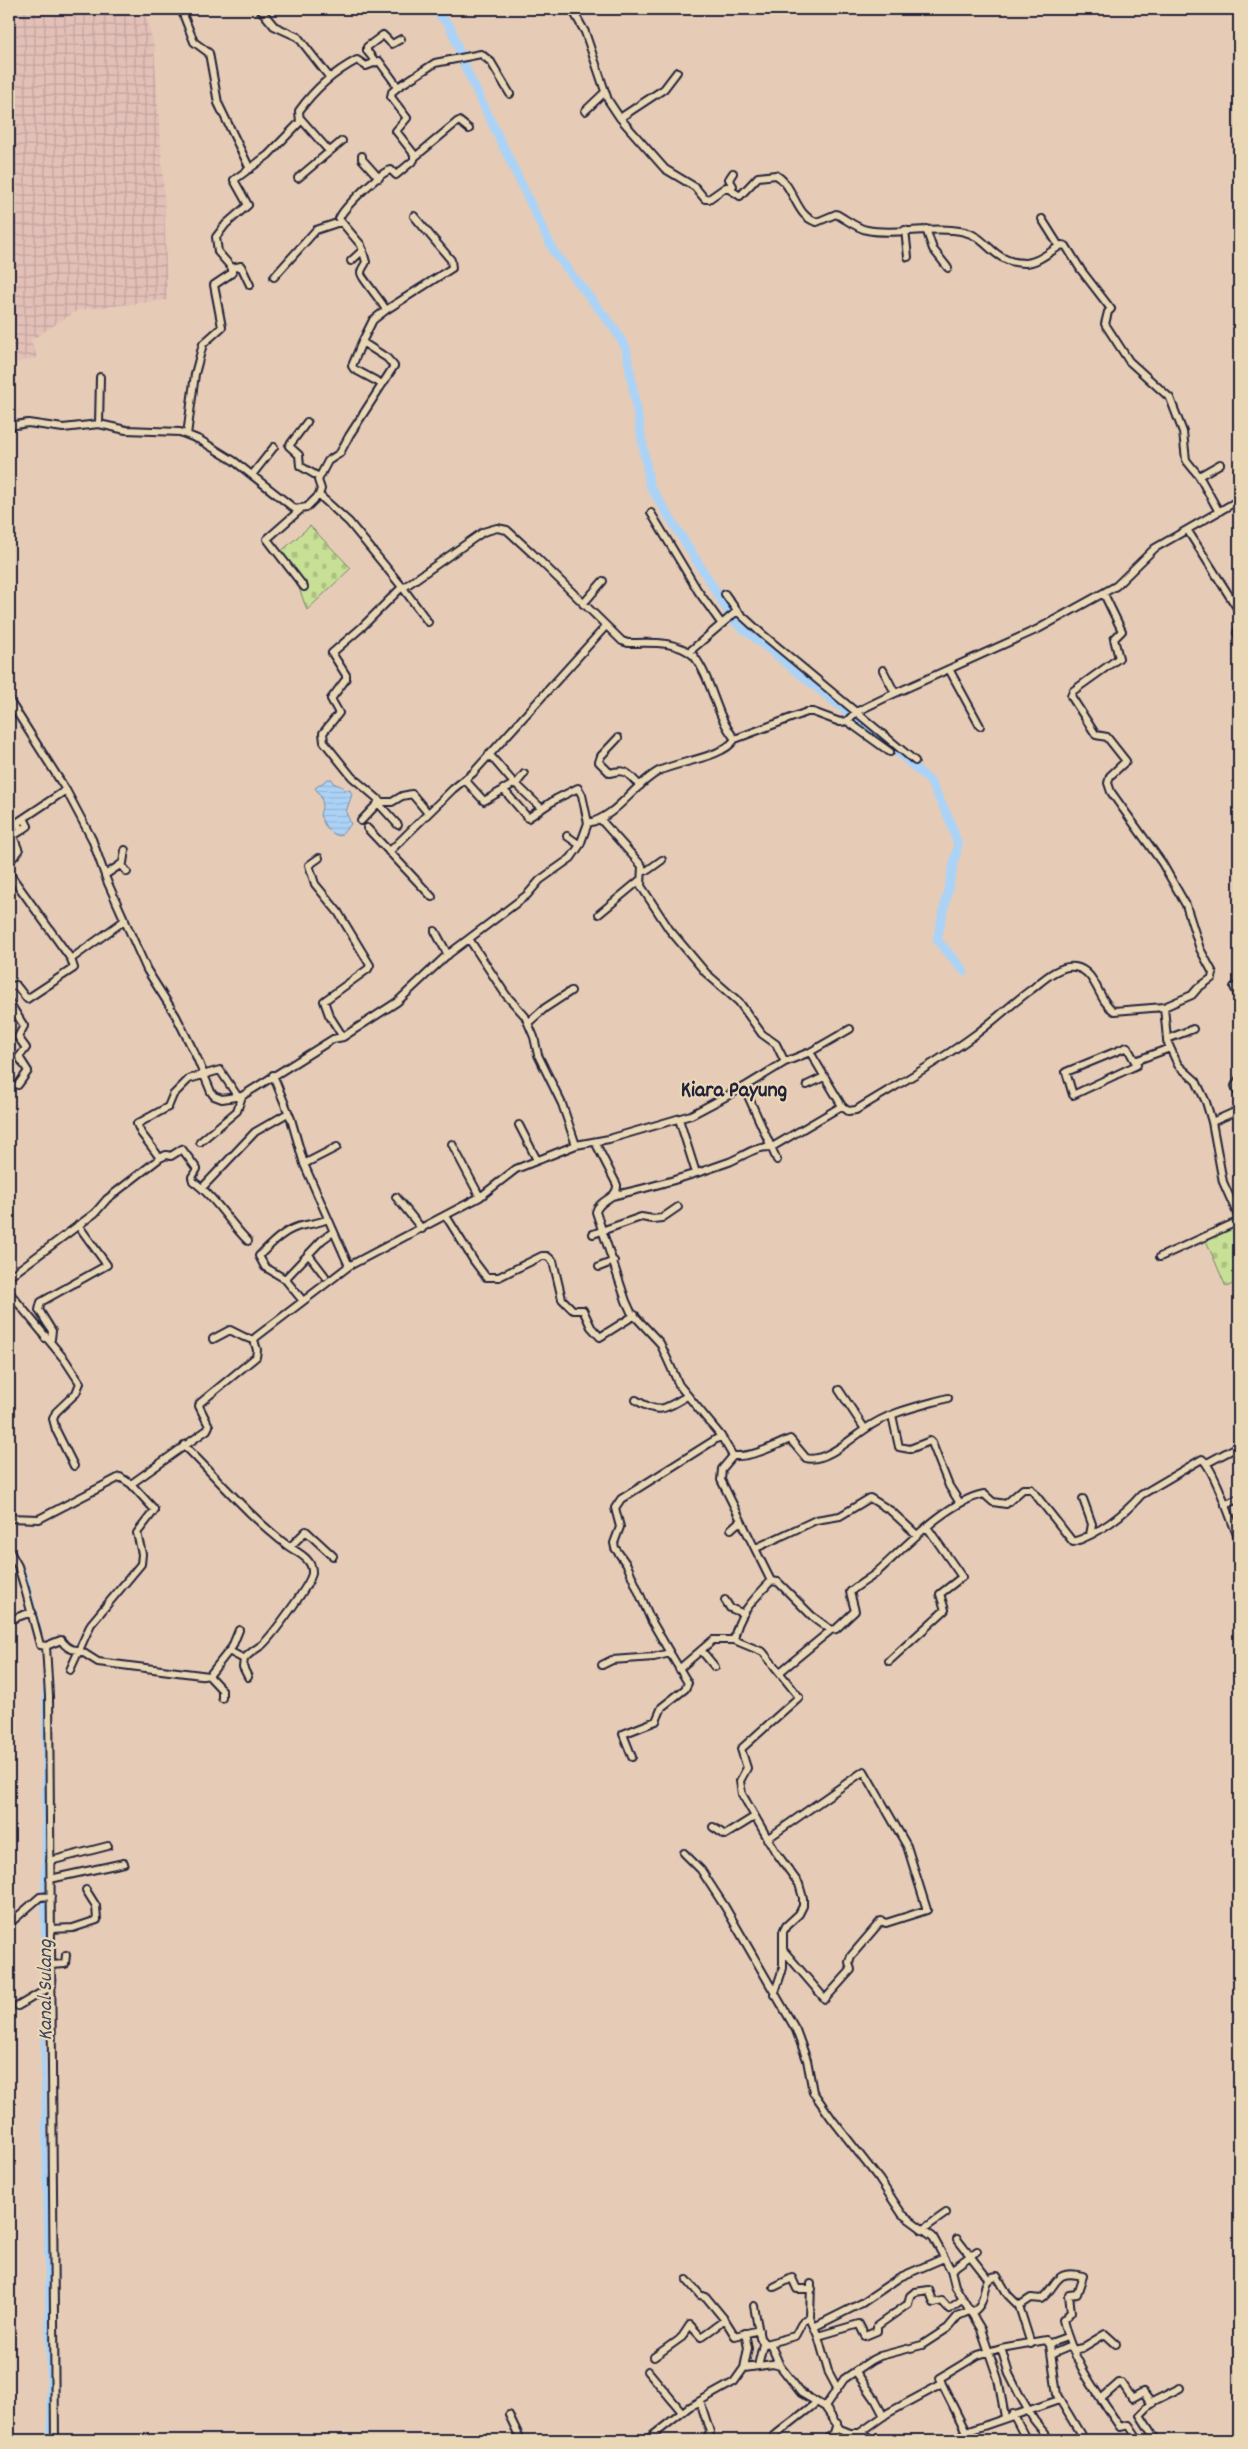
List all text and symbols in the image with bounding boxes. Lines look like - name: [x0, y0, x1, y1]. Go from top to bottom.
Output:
- district label: Kiara Payung: [681, 1076, 788, 1107]
- water label: Kanal Sulang: [32, 1939, 62, 2040]

